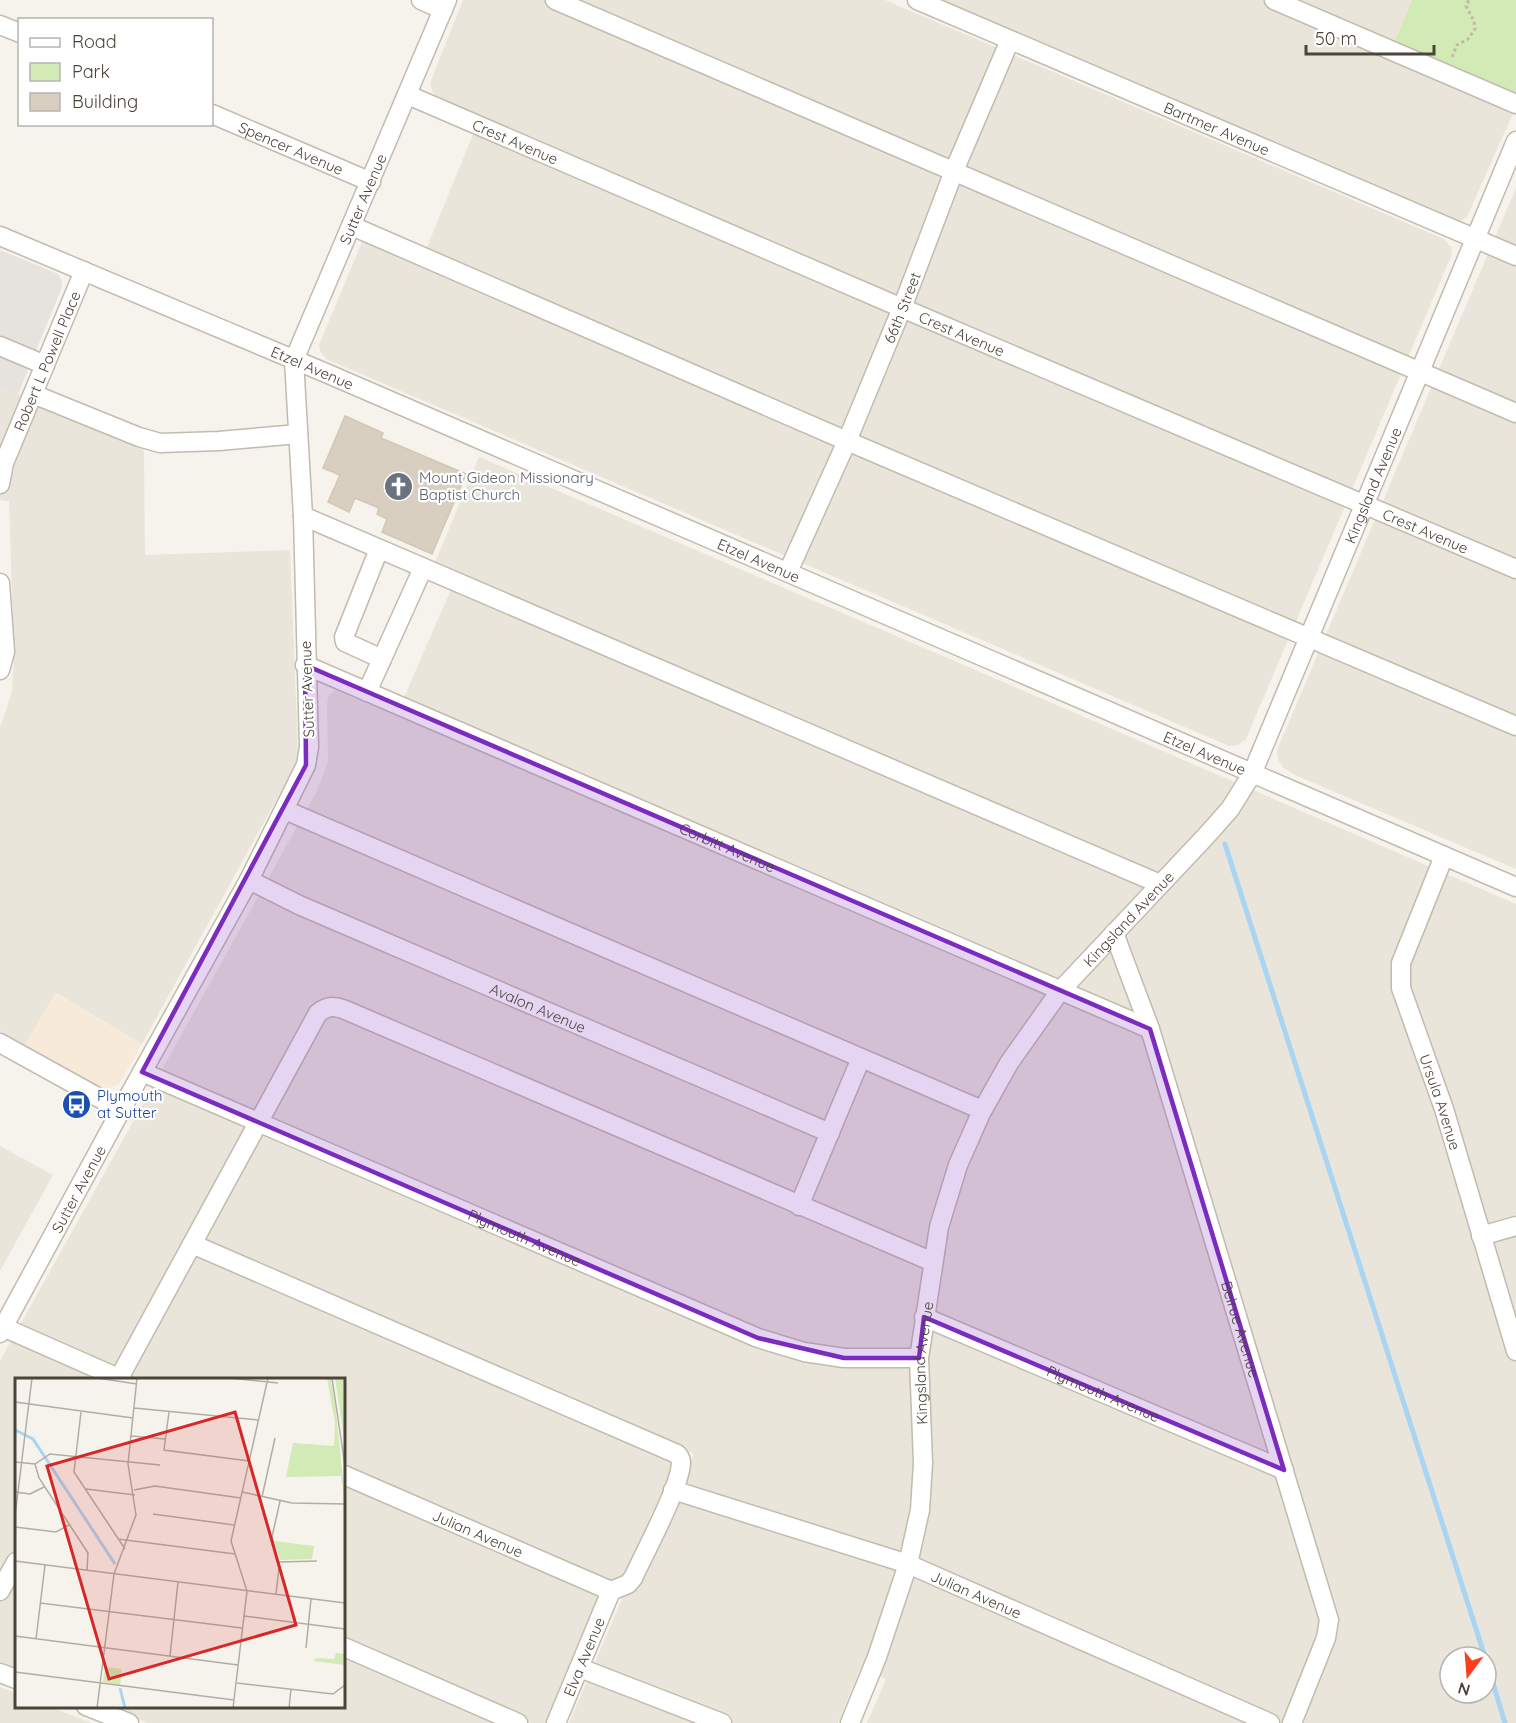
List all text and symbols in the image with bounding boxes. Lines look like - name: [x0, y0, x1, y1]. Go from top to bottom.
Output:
- legend: [18, 18, 213, 126]
- scale bar: [1306, 18, 1434, 56]
- text: 50 m: [1315, 27, 1357, 50]
- text: Road: [72, 30, 117, 53]
- text: Park: [72, 60, 110, 83]
- text: Building: [72, 90, 138, 113]
- street label: Bartmer Avenue: [1161, 97, 1273, 159]
- street label: Crest Avenue: [470, 115, 561, 168]
- street label: Spencer Avenue: [236, 117, 346, 179]
- street label: Sutter Avenue: [335, 151, 390, 247]
- street label: 66th Street: [879, 269, 924, 346]
- street label: Robert L Powell Place: [9, 288, 84, 434]
- street label: Crest Avenue: [916, 307, 1008, 360]
- street label: Etzel Avenue: [268, 342, 357, 393]
- street label: Kingsland Avenue: [1340, 424, 1405, 546]
- place label: Mount Gideon Missionary Baptist Church: [419, 468, 594, 504]
- church icon: Mount Gideon Missionary Baptist Church: [382, 470, 414, 502]
- street label: Crest Avenue: [1380, 504, 1471, 557]
- street label: Etzel Avenue: [715, 534, 803, 586]
- street label: Sutter Avenue: [296, 640, 318, 738]
- street label: Etzel Avenue: [1161, 726, 1249, 779]
- street label: Corbitt Avenue: [677, 818, 778, 876]
- street label: Kingsland Avenue: [1079, 867, 1178, 970]
- street label: Avalon Avenue: [487, 979, 589, 1037]
- street label: Ursula Avenue: [1416, 1051, 1465, 1152]
- place label: Plymouth at Sutter: [97, 1086, 163, 1122]
- bus stop icon: Plymouth at Sutter: [60, 1088, 92, 1120]
- street label: Sutter Avenue: [47, 1142, 110, 1236]
- street label: Plymouth Avenue: [465, 1205, 584, 1270]
- street label: Belrue Avenue: [1217, 1278, 1264, 1380]
- street label: Kingsland Avenue: [909, 1300, 937, 1425]
- street label: Plymouth Avenue: [1044, 1361, 1163, 1426]
- inset map: [15, 1378, 345, 1708]
- street label: Julian Avenue: [430, 1505, 526, 1561]
- street label: Julian Avenue: [928, 1566, 1025, 1622]
- street label: Elva Avenue: [559, 1614, 609, 1699]
- north arrow: [1438, 1645, 1498, 1705]
- text: N: [1455, 1678, 1472, 1701]

